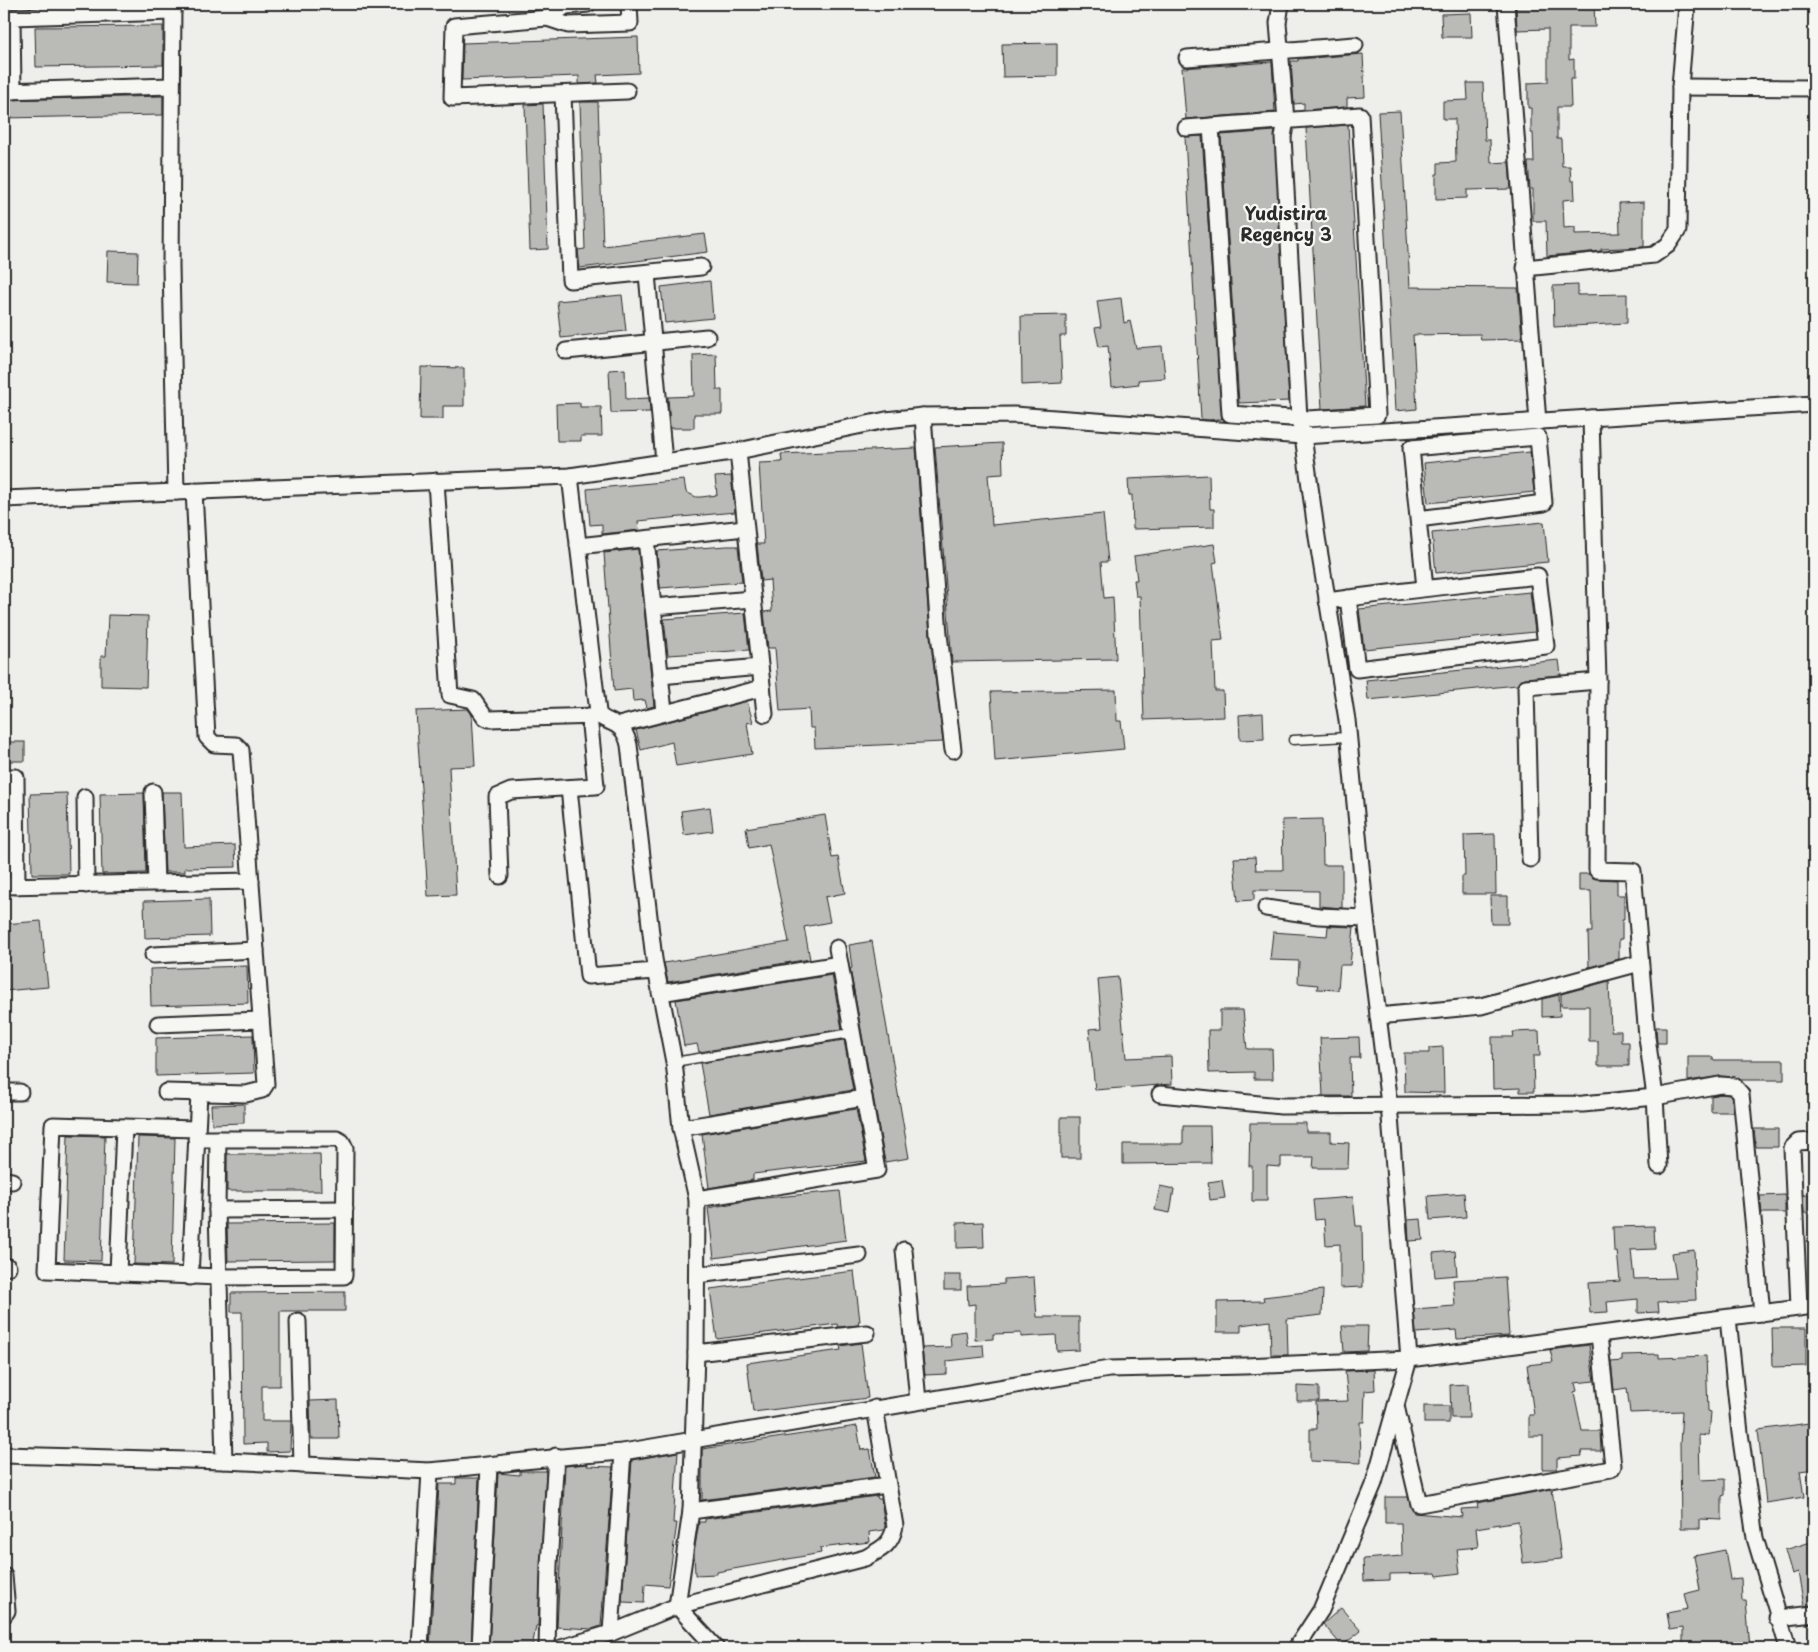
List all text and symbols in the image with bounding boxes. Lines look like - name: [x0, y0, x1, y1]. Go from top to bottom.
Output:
- district label: Yudistira Regency 3: [1240, 199, 1332, 247]

